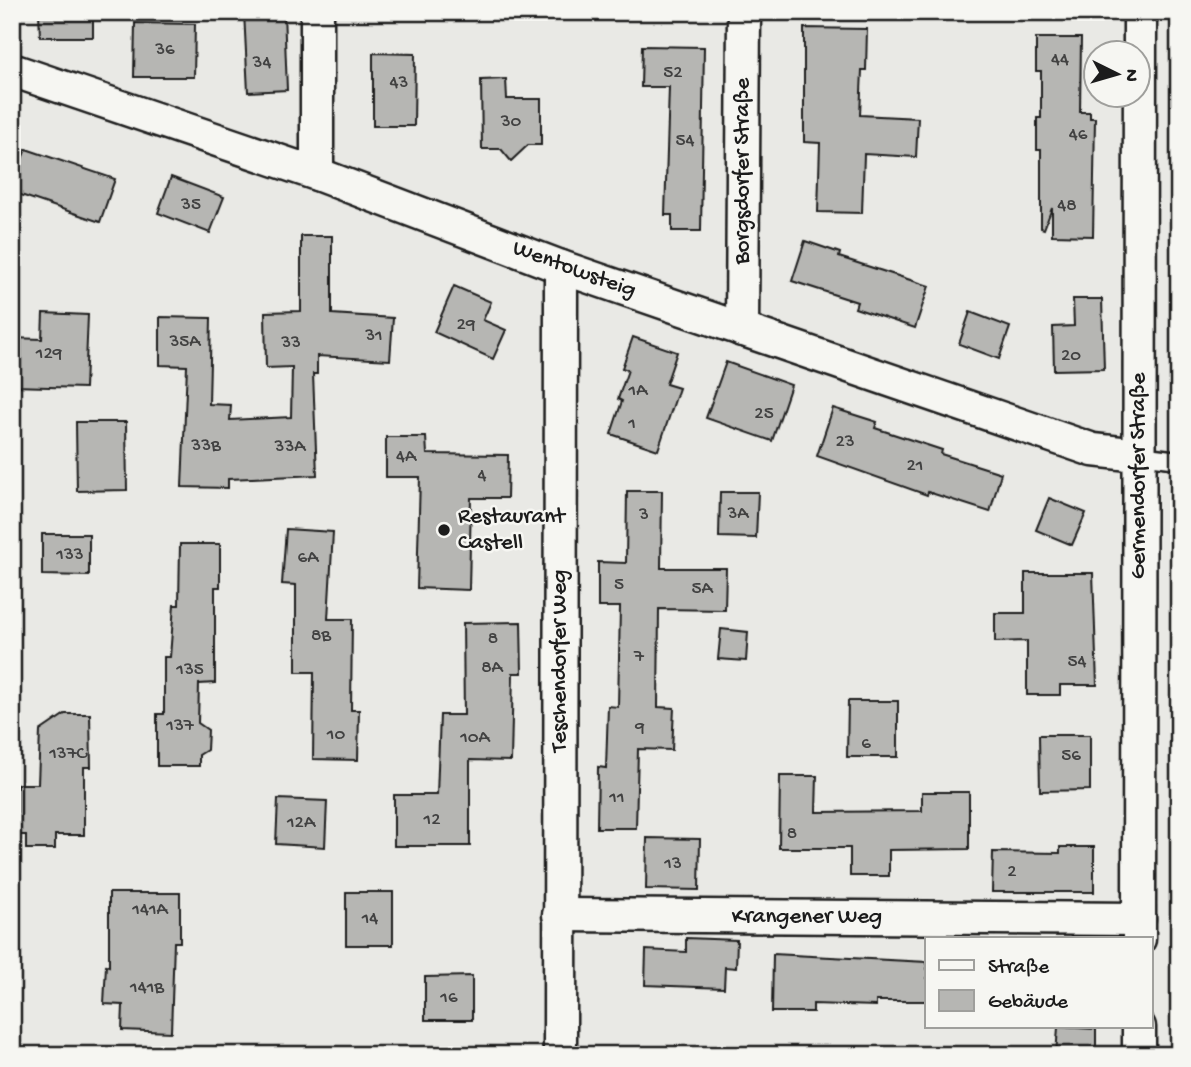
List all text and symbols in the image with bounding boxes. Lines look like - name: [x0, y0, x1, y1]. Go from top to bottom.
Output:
- north arrow: [1082, 38, 1152, 108]
- house number: 36: [154, 39, 175, 62]
- house number: 44: [1051, 49, 1069, 72]
- house number: 34: [252, 52, 271, 75]
- house number: 52: [663, 62, 683, 85]
- text: N: [1118, 68, 1142, 82]
- house number: 43: [390, 72, 409, 95]
- street label: Borgsdorfer Straße: [730, 77, 757, 265]
- house number: 30: [500, 111, 522, 134]
- house number: 46: [1069, 124, 1088, 147]
- house number: 54: [676, 130, 694, 153]
- house number: 35: [180, 194, 201, 217]
- house number: 48: [1057, 195, 1077, 218]
- street label: Wentowsteig: [509, 235, 639, 305]
- house number: 29: [457, 314, 476, 337]
- house number: 31: [364, 325, 383, 348]
- house number: 35A: [168, 331, 202, 354]
- house number: 33: [280, 332, 301, 355]
- house number: 129: [35, 343, 63, 366]
- house number: 20: [1061, 345, 1081, 368]
- street label: Germendorfer Straße: [1126, 372, 1153, 579]
- house number: 1A: [628, 380, 649, 403]
- house number: 25: [754, 403, 774, 426]
- house number: 1: [627, 413, 636, 436]
- house number: 23: [835, 431, 855, 454]
- house number: 33B: [190, 435, 222, 458]
- house number: 33A: [274, 436, 307, 459]
- house number: 4A: [396, 446, 418, 469]
- house number: 21: [907, 455, 924, 478]
- house number: 4: [478, 465, 487, 488]
- house number: 3A: [726, 503, 750, 526]
- place label: Restaurant Castell: [458, 504, 566, 557]
- house number: 3: [638, 504, 649, 527]
- marker: Restaurant Castell: [436, 522, 452, 538]
- house number: 133: [55, 544, 84, 567]
- house number: 6A: [298, 547, 320, 570]
- street label: Teschendorfer Weg: [547, 570, 574, 754]
- house number: 5: [614, 574, 624, 597]
- house number: 5A: [691, 578, 714, 601]
- house number: 8B: [311, 625, 332, 648]
- house number: 8: [488, 628, 498, 651]
- house number: 7: [633, 646, 645, 669]
- house number: 54: [1068, 651, 1086, 674]
- house number: 8A: [481, 657, 505, 680]
- house number: 135: [175, 659, 204, 682]
- house number: 137: [165, 715, 195, 738]
- house number: 9: [634, 717, 645, 740]
- house number: 10: [326, 724, 345, 747]
- house number: 10A: [459, 727, 492, 750]
- house number: 6: [861, 733, 871, 756]
- house number: 137C: [48, 743, 89, 766]
- house number: 56: [1061, 745, 1081, 768]
- house number: 11: [608, 787, 625, 810]
- house number: 12: [423, 809, 441, 832]
- house number: 12A: [286, 812, 317, 835]
- house number: 8: [787, 823, 797, 846]
- house number: 13: [663, 853, 682, 876]
- house number: 2: [1007, 861, 1017, 884]
- house number: 141A: [131, 899, 170, 922]
- street label: Krangener Weg: [732, 904, 882, 931]
- house number: 14: [361, 908, 378, 931]
- legend: [925, 937, 1152, 1028]
- text: Straße: [988, 956, 1050, 981]
- house number: 141B: [129, 977, 165, 1000]
- house number: 16: [439, 987, 458, 1010]
- text: Gebäude: [988, 991, 1069, 1016]

